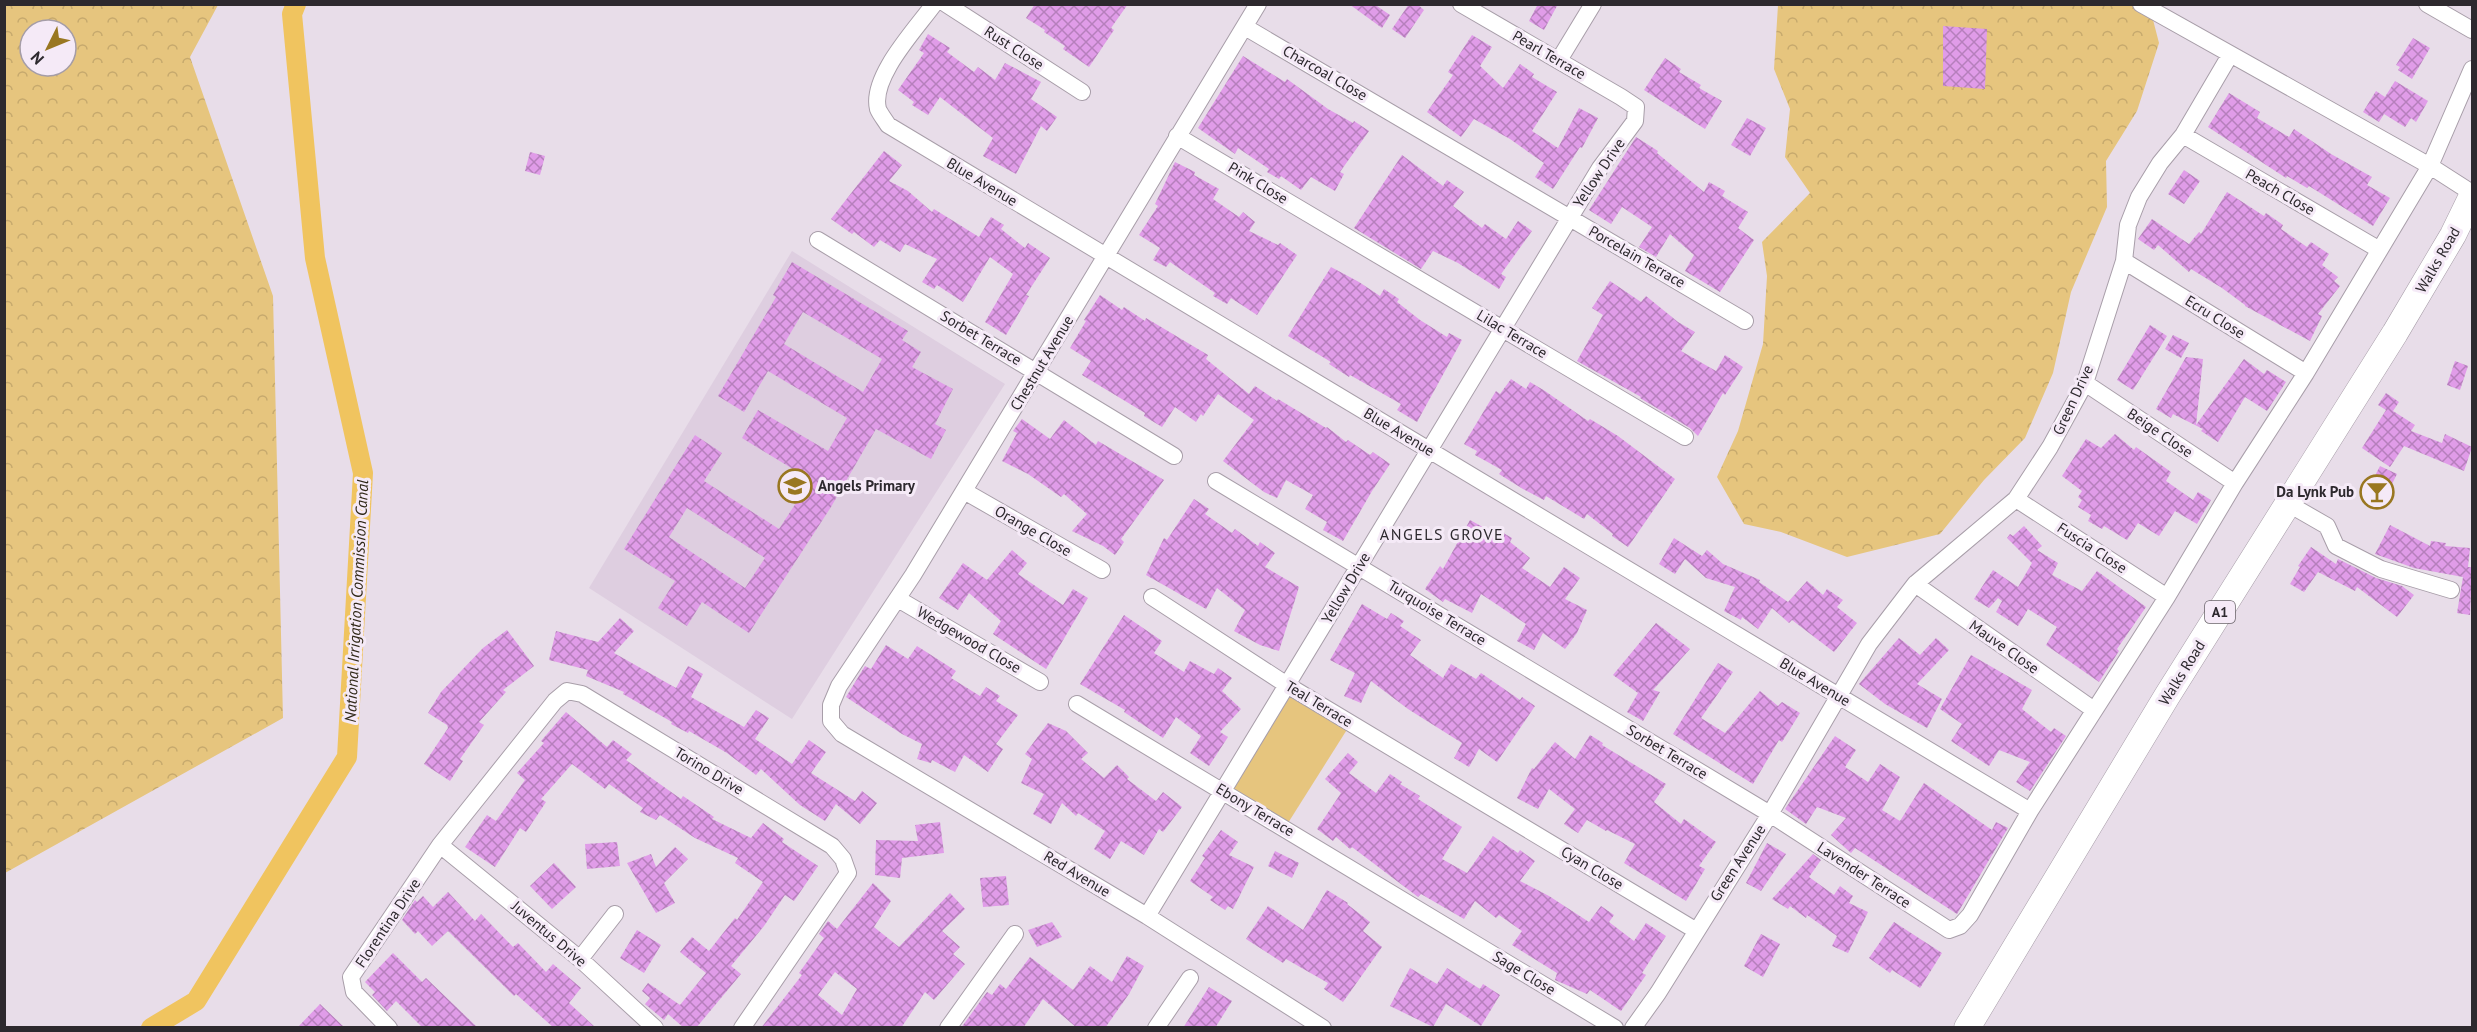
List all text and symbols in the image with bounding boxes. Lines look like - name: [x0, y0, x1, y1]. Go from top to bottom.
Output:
- north arrow: [18, 18, 78, 78]
- street label: Rust Close: [981, 21, 1048, 74]
- street label: Pearl Terrace: [1509, 26, 1589, 83]
- street label: Charcoal Close: [1280, 41, 1371, 104]
- text: N: [26, 48, 48, 69]
- street label: Yellow Drive: [1568, 134, 1629, 211]
- street label: Blue Avenue: [943, 153, 1021, 210]
- street label: Pink Close: [1225, 157, 1292, 208]
- street label: Peach Close: [2242, 164, 2318, 219]
- street label: Porcelain Terrace: [1586, 221, 1689, 292]
- street label: Walks Road: [2411, 223, 2464, 296]
- street label: Ecru Close: [2182, 291, 2249, 342]
- street label: Lilac Terrace: [1473, 305, 1551, 362]
- street label: Sorbet Terrace: [937, 306, 1025, 369]
- street label: Chestnut Avenue: [1006, 312, 1077, 414]
- street label: Green Drive: [2048, 362, 2097, 438]
- street label: Blue Avenue: [1360, 403, 1438, 460]
- street label: Beige Close: [2124, 404, 2197, 461]
- school or university icon: Angels Primary: [777, 468, 813, 504]
- bar icon: Da Lynk Pub: [2359, 474, 2395, 510]
- place label: Angels Primary: [818, 476, 916, 495]
- water label: National Irrigation Commission Canal: [340, 478, 372, 723]
- place label: Da Lynk Pub: [2276, 482, 2354, 501]
- street label: Orange Close: [991, 501, 1075, 560]
- street label: Fuscia Close: [2054, 518, 2131, 577]
- district label: ANGELS GROVE: [1380, 524, 1504, 544]
- street label: Yellow Drive: [1317, 549, 1374, 627]
- street label: Turquoise Terrace: [1385, 576, 1490, 649]
- road number: A1: [2205, 601, 2235, 623]
- street label: Wedgewood Close: [914, 602, 1025, 677]
- street label: Mauve Close: [1966, 616, 2043, 678]
- street label: Walks Road: [2154, 637, 2209, 709]
- street label: Blue Avenue: [1776, 653, 1854, 710]
- street label: Teal Terrace: [1282, 676, 1356, 731]
- street label: Sorbet Terrace: [1623, 720, 1711, 783]
- street label: Torino Drive: [671, 742, 747, 799]
- street label: Ebony Terrace: [1213, 779, 1298, 840]
- street label: Green Avenue: [1706, 821, 1769, 905]
- street label: Lavender Terrace: [1814, 837, 1915, 912]
- street label: Cyan Close: [1558, 842, 1627, 894]
- street label: Red Avenue: [1041, 846, 1114, 901]
- street label: Florentina Drive: [351, 875, 424, 971]
- street label: Juventus Drive: [507, 896, 591, 971]
- street label: Sage Close: [1489, 946, 1559, 999]

